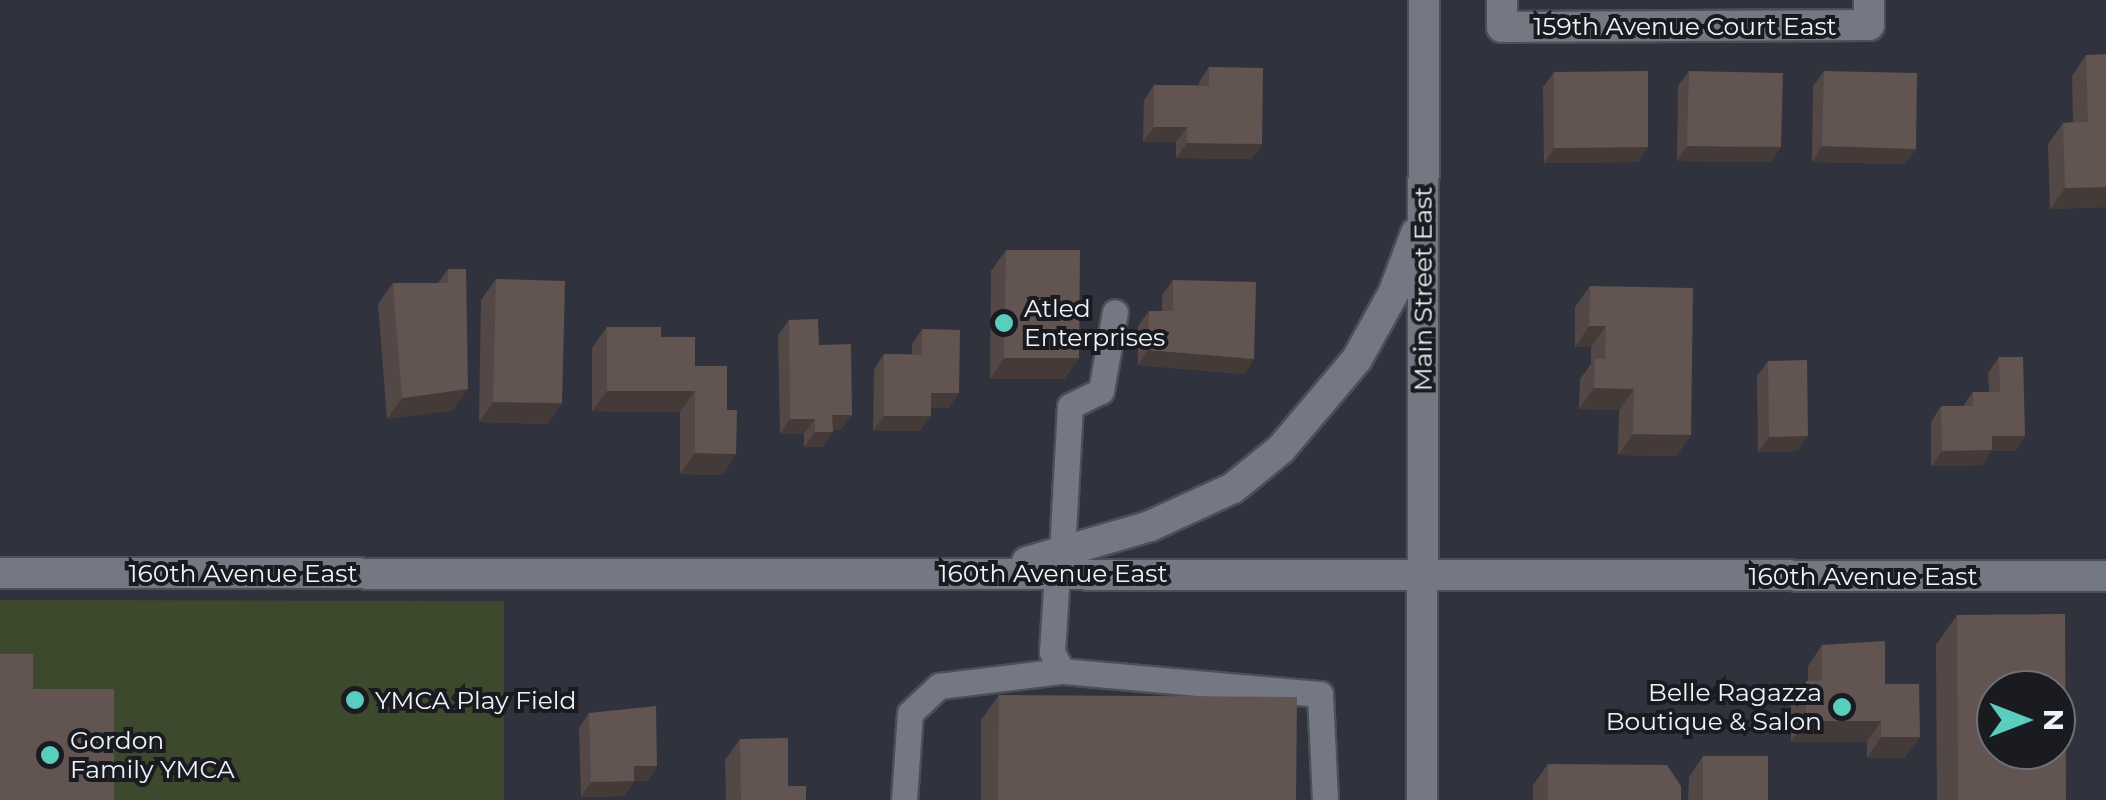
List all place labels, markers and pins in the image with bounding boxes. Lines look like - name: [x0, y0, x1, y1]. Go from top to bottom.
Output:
- place label: Atled Enterprises: [1024, 294, 1165, 353]
- marker: Atled Enterprises: [993, 312, 1015, 334]
- place label: Belle Ragazza Boutique & Salon: [1606, 678, 1822, 737]
- place label: YMCA Play Field: [375, 685, 576, 715]
- marker: YMCA Play Field: [344, 689, 366, 711]
- marker: Belle Ragazza Boutique & Salon: [1831, 696, 1853, 718]
- place label: Gordon Family YMCA: [70, 726, 235, 785]
- marker: Gordon Family YMCA: [39, 744, 61, 766]

